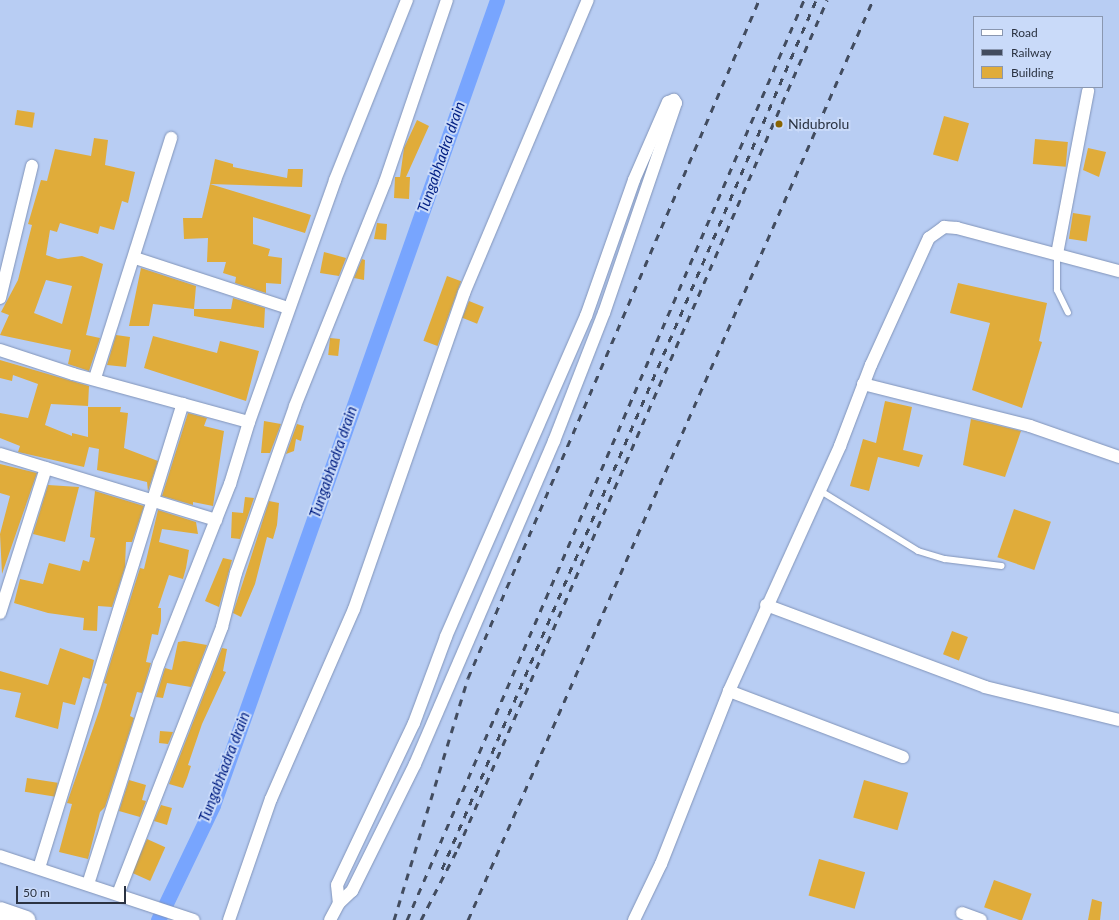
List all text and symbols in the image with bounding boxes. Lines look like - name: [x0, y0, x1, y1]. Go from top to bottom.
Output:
- legend: [973, 16, 1103, 88]
- text: Road: [1011, 25, 1038, 40]
- text: Railway: [1011, 45, 1051, 60]
- text: Building: [1011, 65, 1054, 80]
- water label: Tungabhadra drain: [414, 99, 468, 215]
- place label: Nidubrolu: [788, 116, 849, 132]
- marker: Nidubrolu: [773, 118, 785, 130]
- water label: Tungabhadra drain: [306, 404, 360, 520]
- water label: Tungabhadra drain: [195, 709, 253, 825]
- scale bar: [18, 878, 128, 904]
- text: 50 m: [23, 885, 50, 900]

